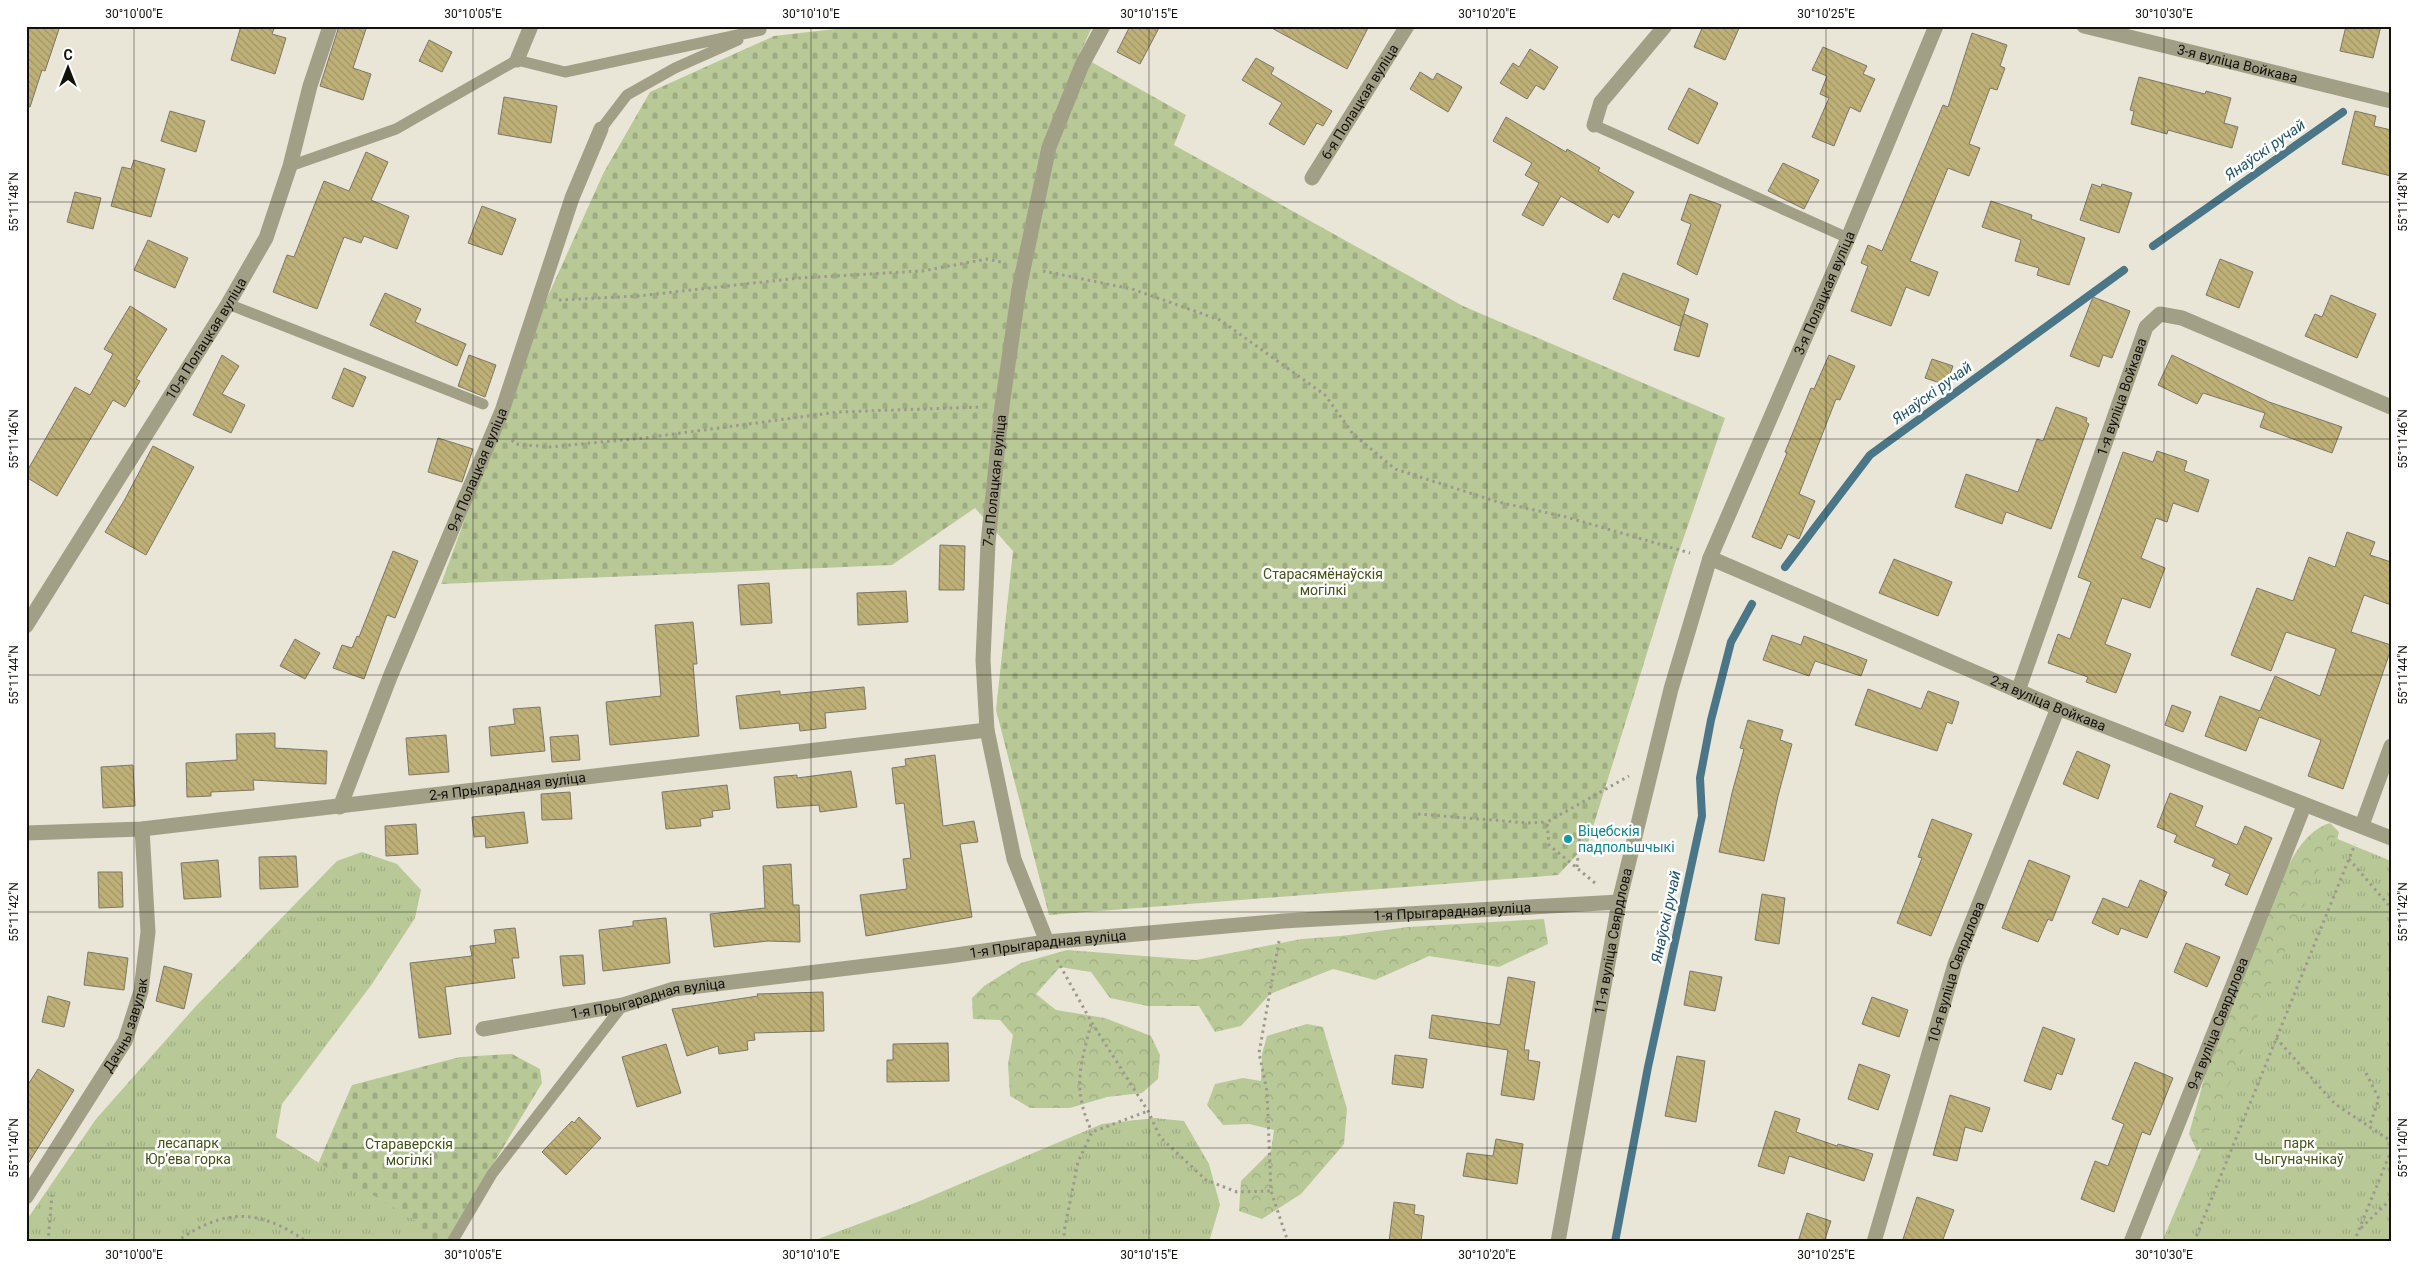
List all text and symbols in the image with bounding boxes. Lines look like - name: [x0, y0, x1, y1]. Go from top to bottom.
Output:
- text: 30°10'00"E: [105, 7, 163, 21]
- text: 30°10'05"E: [444, 7, 502, 21]
- text: 30°10'10"E: [782, 7, 840, 21]
- text: 30°10'15"E: [1120, 7, 1178, 21]
- text: 30°10'20"E: [1458, 7, 1516, 21]
- text: 30°10'25"E: [1797, 7, 1855, 21]
- text: 30°10'30"E: [2135, 7, 2193, 21]
- street label: 6-я Полацкая вуліца: [1318, 41, 1402, 162]
- street label: 3-я вуліца Войкава: [2175, 41, 2300, 86]
- north arrow: [42, 42, 92, 92]
- text: С: [63, 47, 73, 63]
- water label: Янаўскі ручай: [2220, 116, 2309, 185]
- text: 55°11'48"N: [7, 172, 21, 232]
- text: 55°11'48"N: [2396, 172, 2410, 232]
- street label: 3-я Полацкая вуліца: [1791, 229, 1858, 357]
- street label: 10-я Полацкая вуліца: [162, 275, 250, 403]
- street label: 1-я вуліца Войкава: [2093, 336, 2150, 458]
- water label: Янаўскі ручай: [1888, 358, 1975, 429]
- street label: 9-я Полацкая вуліца: [444, 406, 510, 534]
- text: 55°11'46"N: [7, 409, 21, 469]
- text: 55°11'46"N: [2396, 409, 2410, 469]
- street label: 7-я Полацкая вуліца: [980, 414, 1009, 548]
- park label: Старасямёнаўскія могілкі: [1263, 566, 1383, 598]
- text: 55°11'44"N: [7, 645, 21, 705]
- text: 55°11'44"N: [2396, 645, 2410, 705]
- street label: 2-я вуліца Войкава: [1988, 672, 2108, 734]
- street label: 2-я Прыгарадная вуліца: [428, 769, 587, 803]
- place label: Віцебскія падпольшчыкі: [1578, 823, 1675, 855]
- marker: Віцебскія падпольшчыкі: [1562, 833, 1574, 845]
- street label: 11-я вуліца Свярдлова: [1591, 866, 1635, 1015]
- water label: Янаўскі ручай: [1647, 869, 1685, 966]
- text: 55°11'42"N: [7, 882, 21, 942]
- text: 55°11'42"N: [2396, 882, 2410, 942]
- street label: 1-я Прыгарадная вуліца: [1373, 899, 1532, 924]
- street label: 10-я вуліца Свярдлова: [1924, 899, 1987, 1045]
- street label: 1-я Прыгарадная вуліца: [968, 927, 1127, 961]
- street label: 9-я вуліца Свярдлова: [2184, 955, 2251, 1092]
- street label: 1-я Прыгарадная вуліца: [569, 975, 726, 1022]
- street label: Дачны завулак: [99, 977, 151, 1075]
- text: 55°11'40"N: [7, 1118, 21, 1178]
- text: 55°11'40"N: [2396, 1118, 2410, 1178]
- park label: лесапарк Юрʼева горка: [145, 1135, 231, 1167]
- park label: парк Чыгуначнікаў: [2254, 1135, 2344, 1167]
- park label: Стараверскія могілкі: [365, 1136, 453, 1168]
- text: 30°10'00"E: [105, 1248, 163, 1262]
- text: 30°10'05"E: [444, 1248, 502, 1262]
- text: 30°10'10"E: [782, 1248, 840, 1262]
- text: 30°10'15"E: [1120, 1248, 1178, 1262]
- text: 30°10'20"E: [1458, 1248, 1516, 1262]
- text: 30°10'25"E: [1797, 1248, 1855, 1262]
- text: 30°10'30"E: [2135, 1248, 2193, 1262]

